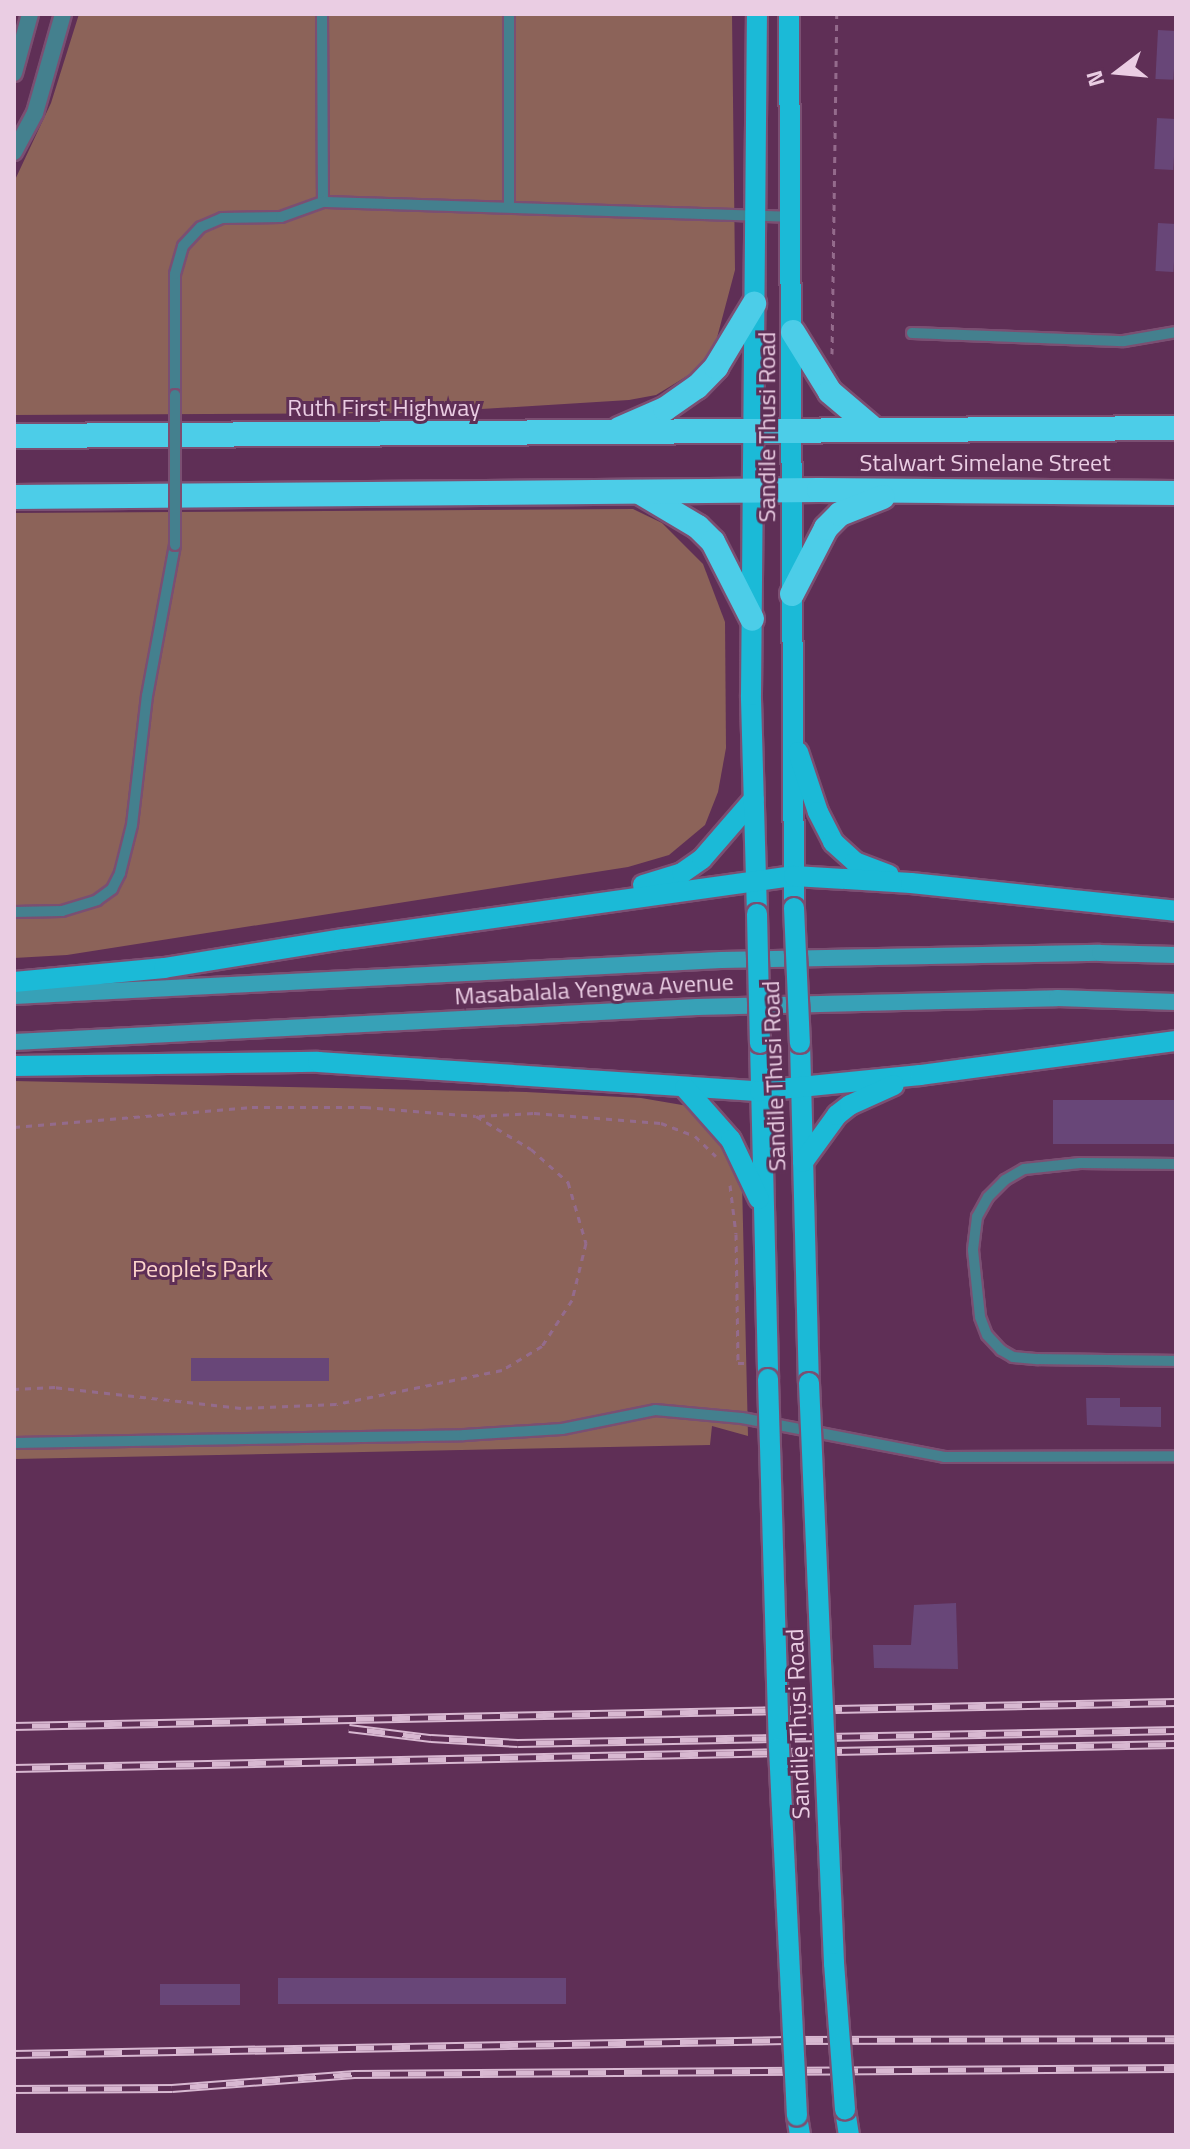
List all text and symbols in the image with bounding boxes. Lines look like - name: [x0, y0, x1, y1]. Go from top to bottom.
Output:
- north arrow: [1078, 32, 1158, 112]
- text: N: [1076, 67, 1113, 91]
- street label: Sandile Thusi Road: [753, 332, 781, 522]
- street label: Ruth First Highway: [287, 394, 481, 422]
- street label: Stalwart Simelane Street: [859, 449, 1111, 477]
- street label: Masabalala Yengwa Avenue: [454, 967, 734, 1011]
- street label: Sandile Thusi Road: [756, 980, 792, 1172]
- park label: People's Park: [132, 1255, 268, 1283]
- street label: Sandile Thusi Road: [780, 1628, 816, 1820]

